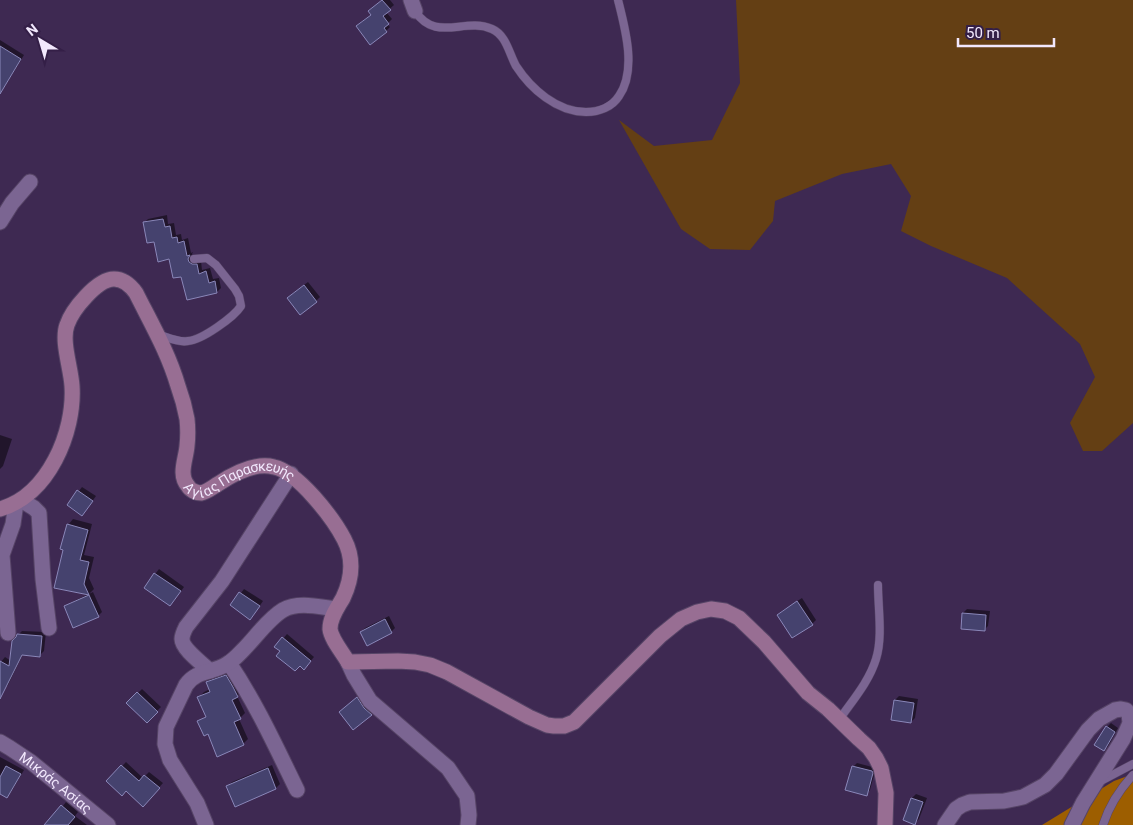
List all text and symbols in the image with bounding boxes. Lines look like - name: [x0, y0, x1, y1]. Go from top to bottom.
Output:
- north arrow: [15, 15, 65, 65]
- scale bar: [958, 15, 1054, 47]
- text: N: [23, 20, 41, 39]
- text: 50 m: [966, 24, 1000, 42]
- street label: Αγίας Παρασκευής: [180, 458, 298, 501]
- street label: Μικράς Ασίας: [16, 749, 95, 817]

